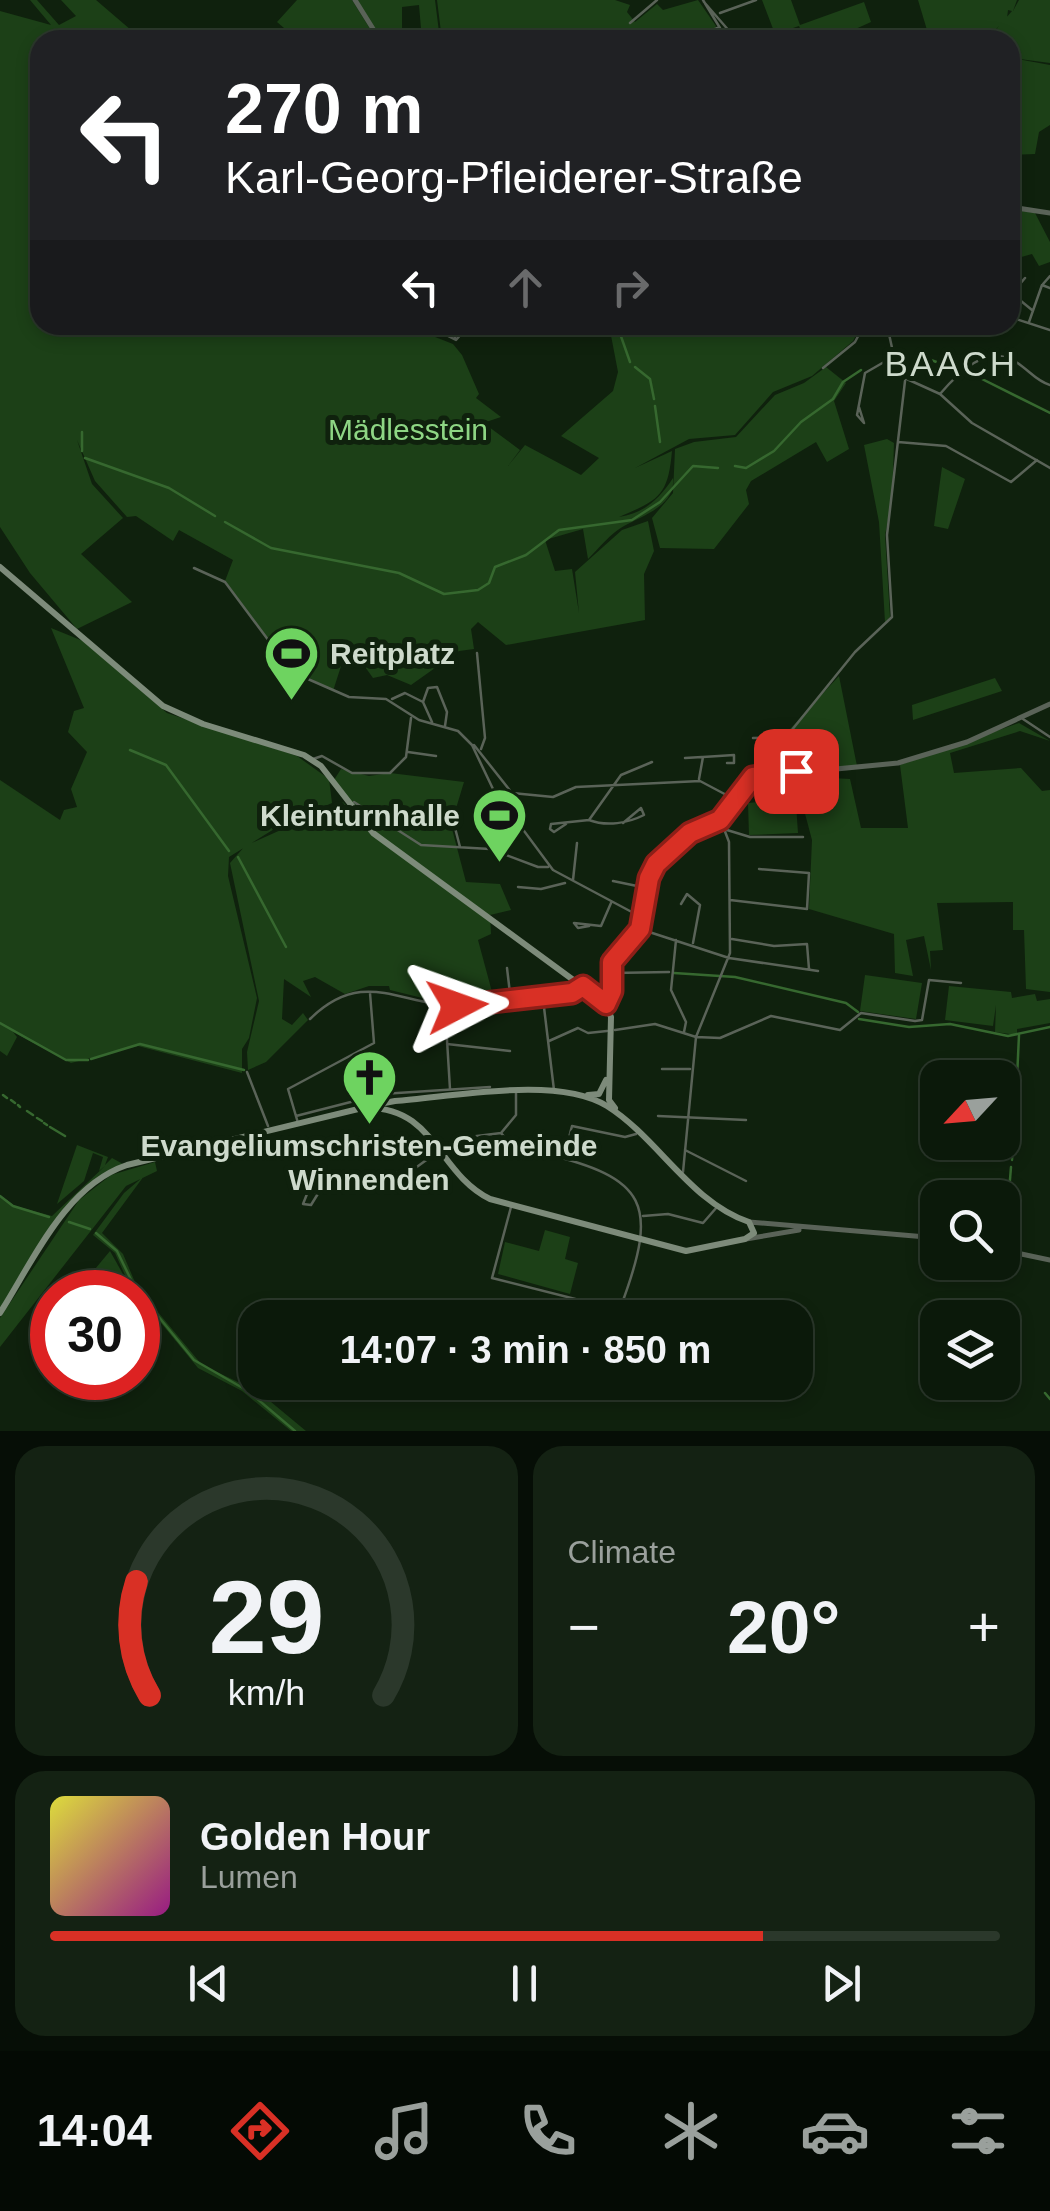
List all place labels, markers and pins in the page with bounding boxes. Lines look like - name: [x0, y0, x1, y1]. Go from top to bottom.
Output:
- sports icon: Reitplatz: [261, 623, 321, 702]
- place label: Reitplatz: [330, 637, 455, 670]
- pin: [754, 729, 839, 814]
- sports icon: Kleinturnhalle: [469, 785, 529, 864]
- place label: Kleinturnhalle: [260, 799, 460, 832]
- church icon: Evangeliumschristen-Gemeinde Winnenden: [339, 1047, 399, 1126]
- place label: Evangeliumschristen-Gemeinde Winnenden: [141, 1129, 597, 1196]

